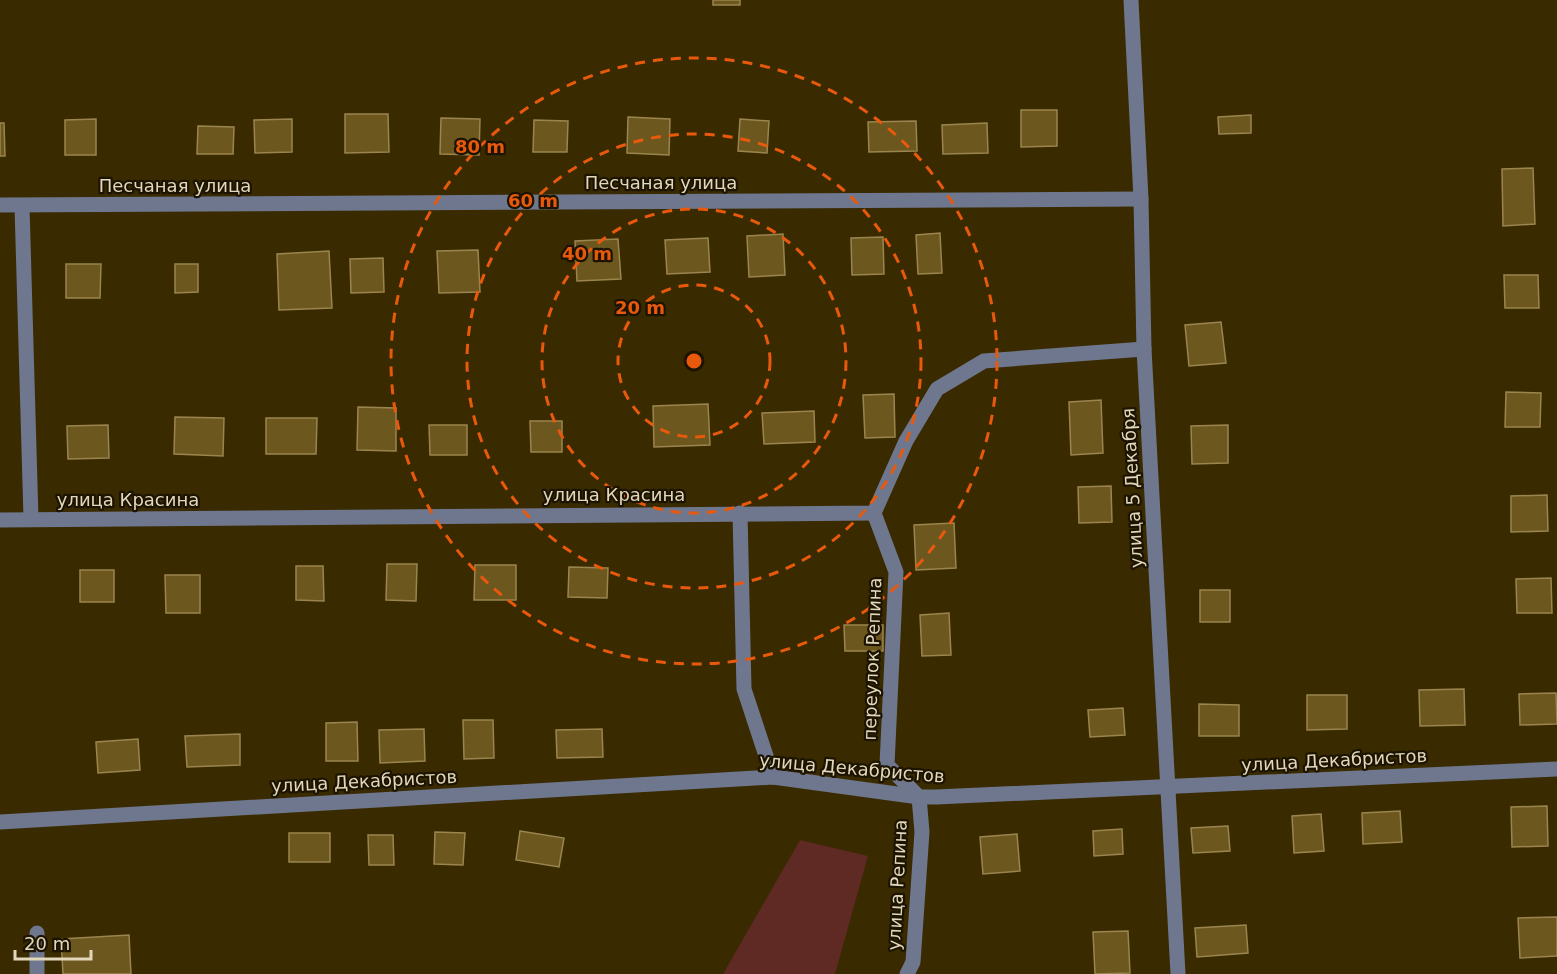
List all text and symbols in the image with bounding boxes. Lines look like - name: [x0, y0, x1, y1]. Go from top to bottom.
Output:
- text: 80 m: [455, 136, 505, 157]
- street label: Песчаная улица: [585, 172, 737, 193]
- street label: Песчаная улица: [99, 175, 251, 196]
- text: 60 m: [508, 190, 558, 211]
- text: 40 m: [562, 243, 612, 264]
- text: 20 m: [615, 297, 665, 318]
- centre of rings: [684, 351, 704, 371]
- street label: улица 5 Декабря: [1117, 407, 1147, 569]
- street label: улица Красина: [543, 484, 685, 505]
- street label: улица Красина: [57, 489, 199, 510]
- street label: переулок Репина: [859, 577, 885, 741]
- street label: улица Декабристов: [1241, 745, 1427, 775]
- street label: улица Декабристов: [758, 749, 946, 787]
- street label: улица Декабристов: [271, 766, 457, 796]
- street label: улица Репина: [883, 819, 911, 951]
- scale bar: [15, 923, 92, 961]
- text: 20 m: [24, 933, 70, 954]

